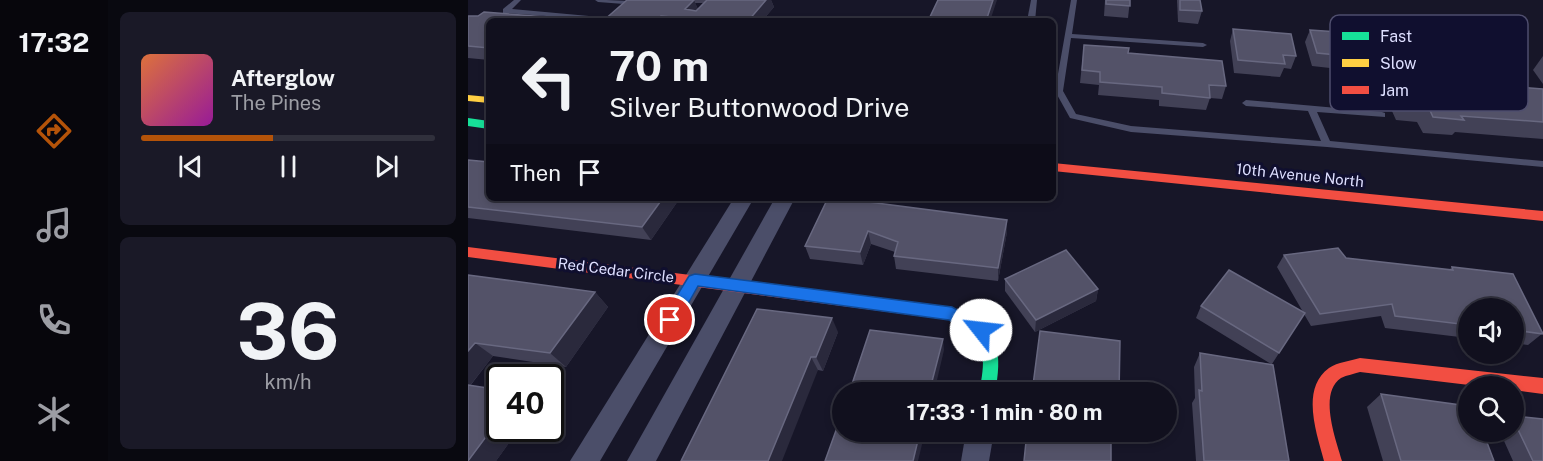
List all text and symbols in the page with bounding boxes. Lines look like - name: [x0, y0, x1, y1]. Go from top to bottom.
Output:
- legend: [1330, 15, 1528, 111]
- text: 17:32: [19, 26, 89, 58]
- text: Fast: [1380, 27, 1412, 46]
- text: 70 m: [609, 41, 709, 90]
- icon: left: [510, 42, 588, 120]
- text: Slow: [1380, 54, 1417, 73]
- text: Afterglow: [231, 65, 335, 91]
- text: Jam: [1380, 81, 1409, 100]
- text: The Pines: [231, 91, 321, 115]
- text: Silver Buttonwood Drive: [609, 91, 909, 123]
- icon: directions: [33, 110, 75, 152]
- icon: previous: [174, 150, 207, 183]
- icon: pause: [272, 150, 305, 183]
- icon: next: [370, 150, 403, 183]
- icon: arrive: [573, 156, 606, 189]
- text: Then: [510, 160, 561, 186]
- street label: 10th Avenue North: [1235, 160, 1365, 190]
- icon: music: [33, 204, 75, 246]
- street label: Red Cedar Circle: [557, 254, 675, 286]
- text: 36: [236, 285, 340, 377]
- pin: [644, 294, 695, 345]
- position arrow: [949, 298, 1013, 362]
- map controls: [1458, 298, 1524, 442]
- button: sound: [1458, 298, 1524, 364]
- icon: phone: [33, 299, 75, 341]
- icon: arrive: [653, 303, 686, 336]
- speed limit sign: 40: [486, 364, 564, 442]
- text: km/h: [264, 370, 312, 394]
- button: search: [1458, 376, 1524, 442]
- icon: climate: [33, 393, 75, 435]
- text: 17:33 · 1 min · 80 m: [906, 399, 1103, 425]

